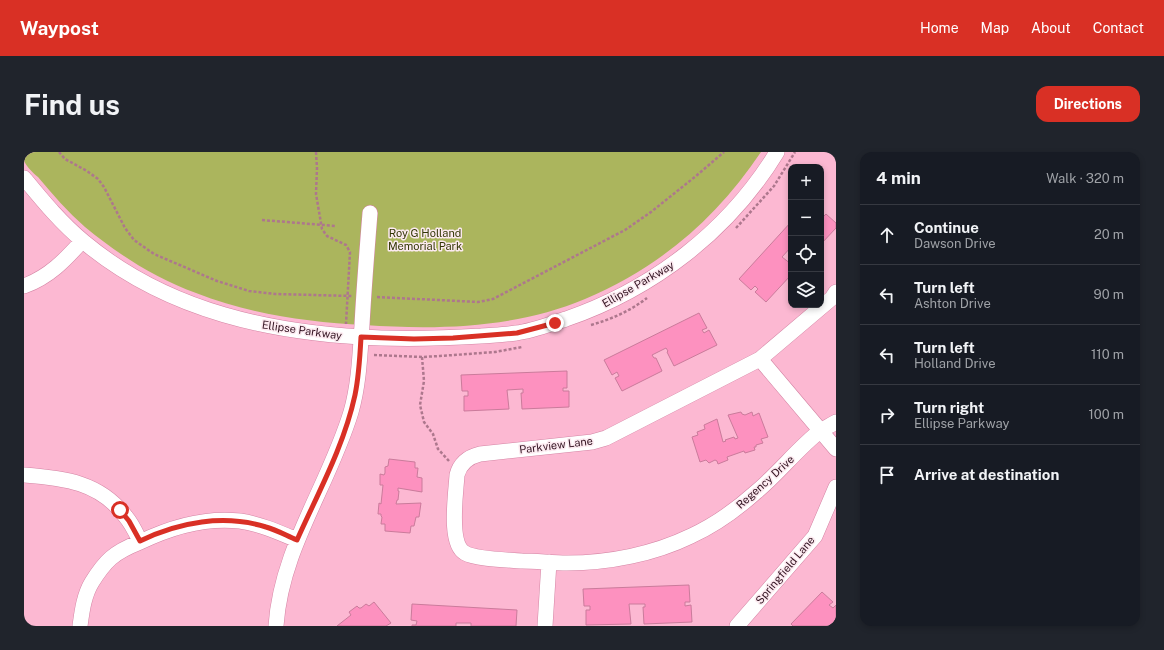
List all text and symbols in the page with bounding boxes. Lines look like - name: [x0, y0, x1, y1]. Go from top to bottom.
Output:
- text: Waypost: [20, 17, 99, 39]
- text: Home: [920, 20, 959, 36]
- text: Map: [981, 20, 1009, 36]
- text: About: [1031, 20, 1071, 36]
- text: Contact: [1093, 20, 1144, 36]
- button: Directions: [1036, 86, 1140, 122]
- text: Find us: [24, 88, 120, 121]
- map controls: [788, 164, 824, 308]
- button: +: [788, 164, 824, 200]
- text: 4 min: [876, 168, 921, 188]
- text: Walk · 320 m: [1046, 171, 1124, 186]
- button: −: [788, 200, 824, 236]
- text: Continue: [914, 219, 979, 236]
- icon: ahead: [876, 224, 898, 246]
- park label: Roy G Holland Memorial Park: [388, 227, 462, 252]
- text: 20 m: [1094, 227, 1124, 242]
- button: locate: [788, 236, 824, 272]
- text: Dawson Drive: [914, 236, 996, 251]
- street label: Ellipse Parkway: [600, 259, 676, 309]
- button: layers: [788, 272, 824, 308]
- text: Turn left: [914, 279, 975, 296]
- icon: left: [876, 284, 898, 306]
- text: 90 m: [1094, 287, 1124, 302]
- text: Ashton Drive: [914, 296, 991, 311]
- route end: [546, 314, 564, 332]
- street label: Ellipse Parkway: [261, 318, 343, 342]
- text: Turn left: [914, 339, 975, 356]
- icon: left: [876, 344, 898, 366]
- text: 110 m: [1091, 347, 1124, 362]
- text: Holland Drive: [914, 356, 996, 371]
- text: Turn right: [914, 399, 984, 416]
- icon: right: [876, 404, 898, 426]
- text: 100 m: [1088, 407, 1124, 422]
- text: Ellipse Parkway: [914, 416, 1009, 431]
- street label: Parkview Lane: [518, 435, 594, 455]
- street label: Regency Drive: [734, 453, 796, 511]
- icon: arrive: [876, 464, 898, 486]
- text: Arrive at destination: [914, 466, 1059, 483]
- route start: [111, 501, 129, 519]
- street label: Springfield Lane: [753, 534, 817, 606]

